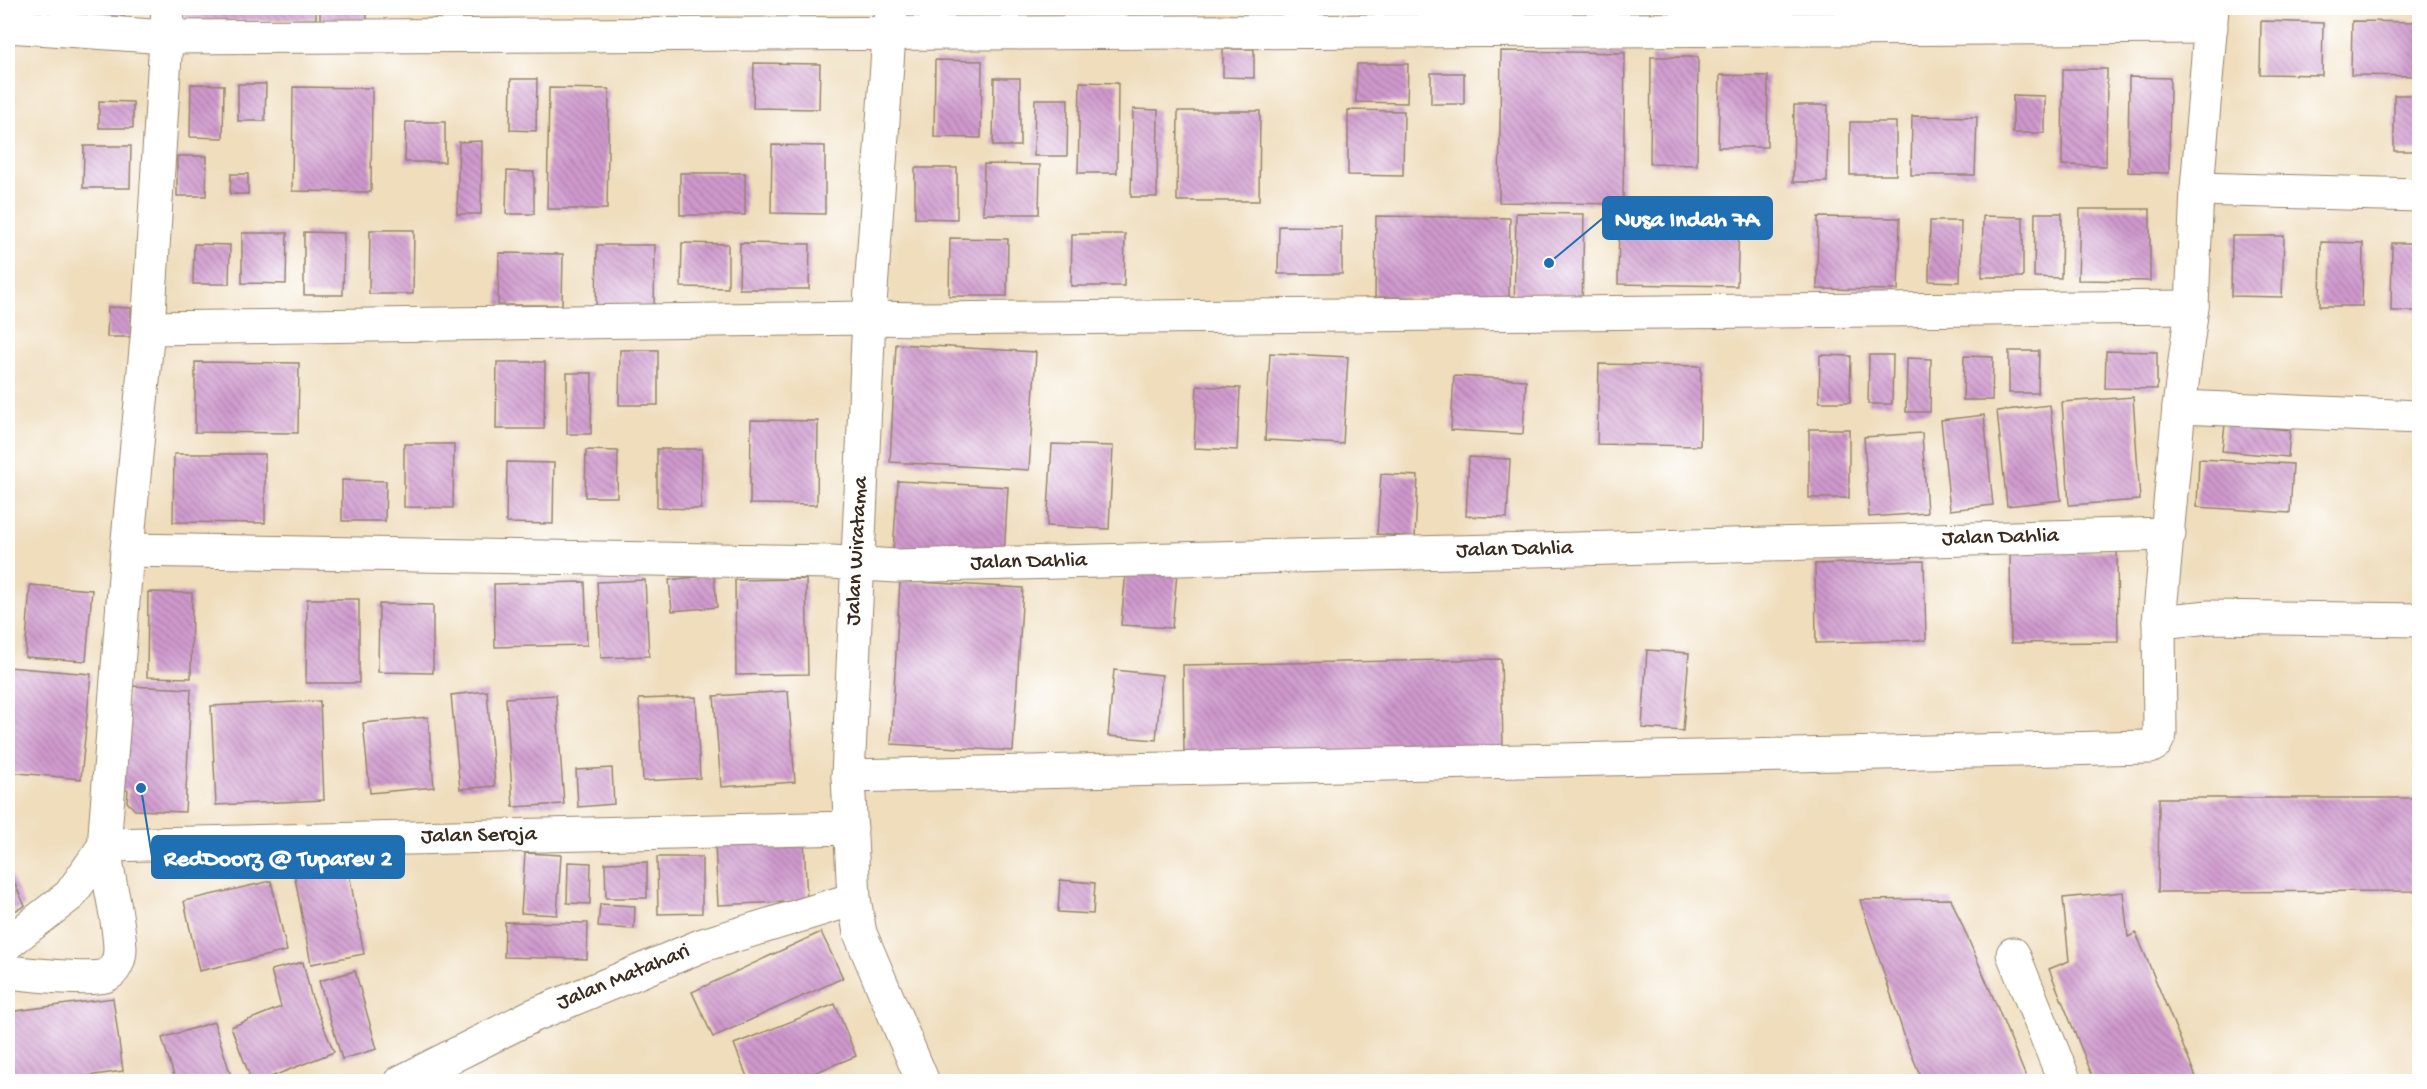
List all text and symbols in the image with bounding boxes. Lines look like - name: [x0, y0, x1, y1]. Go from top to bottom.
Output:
- callout: Nusa Indah 7A: [1603, 197, 1772, 239]
- text: Nusa Indah 7A: [1615, 207, 1761, 236]
- street label: Jalan Wiratama: [841, 475, 875, 626]
- street label: Jalan Dahlia: [1942, 524, 2060, 553]
- street label: Jalan Dahlia: [1456, 536, 1574, 565]
- street label: Jalan Dahlia: [970, 548, 1088, 577]
- street label: Jalan Seroja: [421, 822, 538, 851]
- callout: RedDoorz @ Tuparev 2: [152, 836, 404, 878]
- text: RedDoorz @ Tuparev 2: [163, 846, 392, 875]
- street label: Jalan Matahari: [553, 939, 694, 1017]

